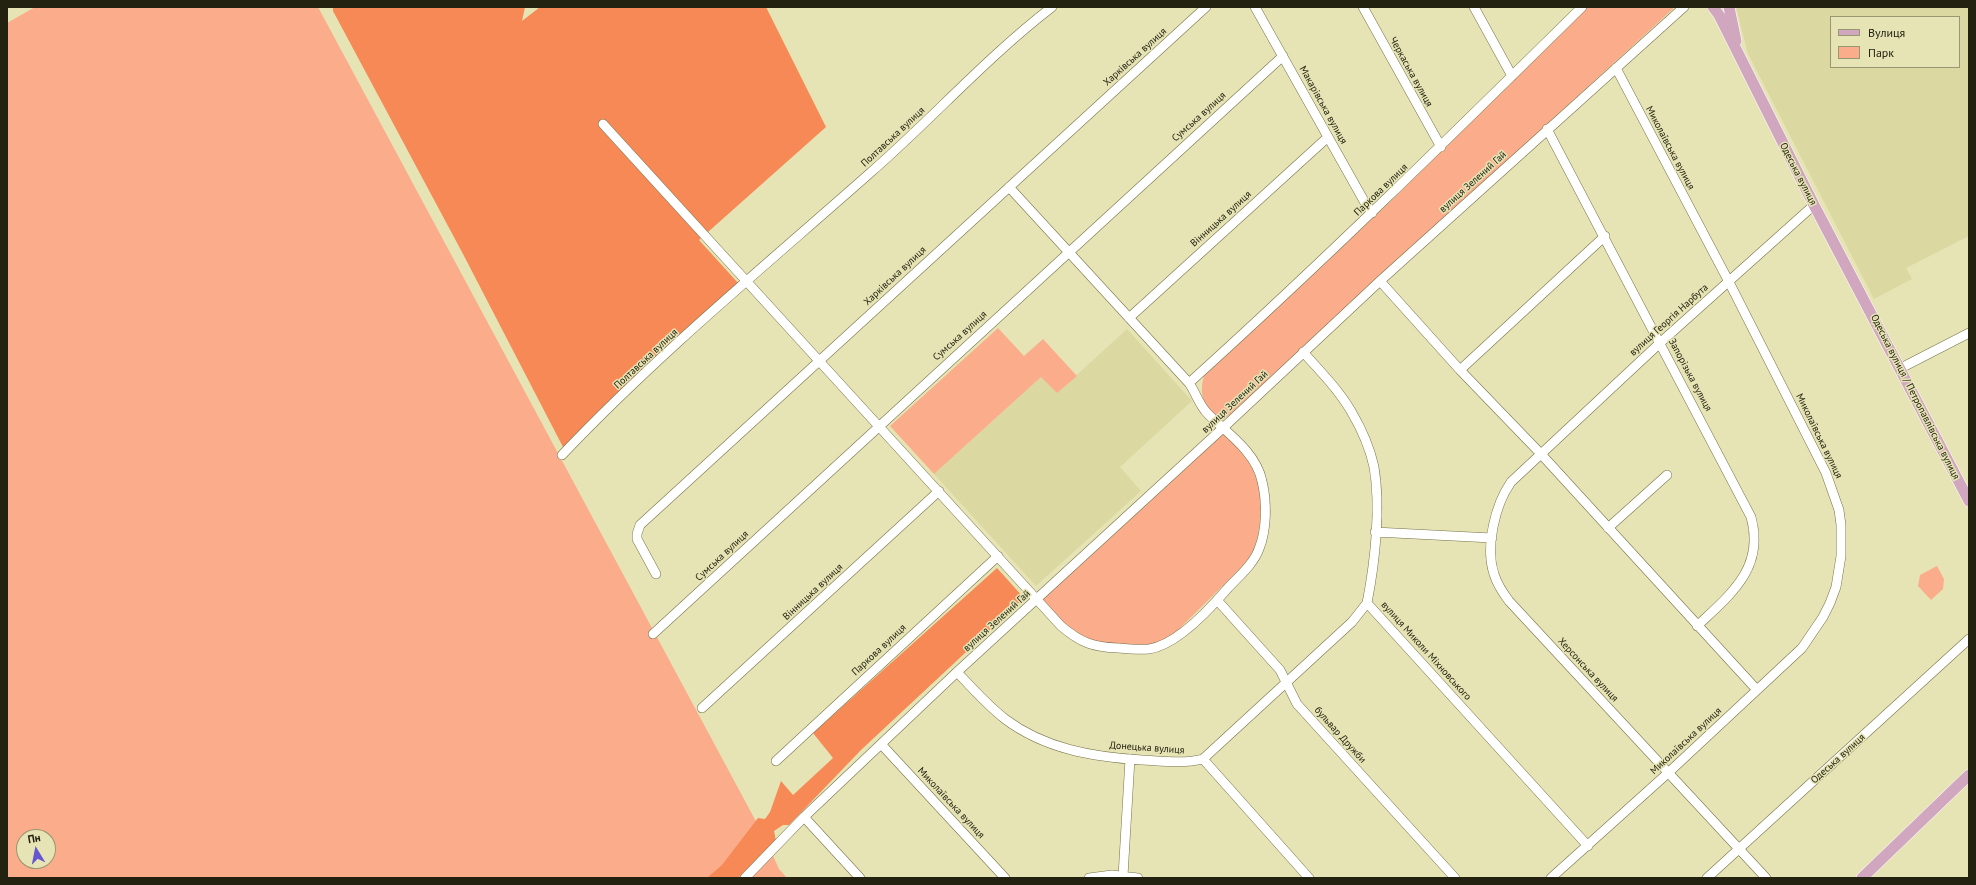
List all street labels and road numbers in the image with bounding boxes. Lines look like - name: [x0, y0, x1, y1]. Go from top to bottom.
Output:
- street label: Харківська вулиця: [1101, 26, 1169, 88]
- street label: Черкаська вулиця: [1387, 35, 1435, 109]
- street label: Макарівська вулиця: [1297, 64, 1349, 146]
- street label: Сумська вулиця: [1170, 90, 1228, 144]
- street label: Полтавська вулиця: [859, 104, 927, 170]
- street label: Миколаївська вулиця: [1643, 104, 1697, 192]
- street label: Одеська вулиця: [1777, 141, 1819, 207]
- street label: вулиця Зелений Гай: [1437, 149, 1509, 215]
- street label: Паркова вулиця: [1352, 161, 1410, 219]
- street label: Вінницька вулиця: [1188, 189, 1254, 249]
- street label: Харківська вулиця: [861, 244, 929, 308]
- street label: вулиця Георгія Нарбута: [1627, 282, 1711, 358]
- street label: Сумська вулиця: [931, 309, 989, 363]
- street label: Одеська вулиця / Петропавлівська вулиця: [1868, 312, 1962, 482]
- street label: Полтавська вулиця: [612, 326, 680, 392]
- street label: Запорізька вулиця: [1666, 336, 1714, 414]
- street label: вулиця Зелений Гай: [1199, 368, 1271, 436]
- street label: Миколаївська вулиця: [1793, 392, 1845, 480]
- street label: Сумська вулиця: [693, 528, 751, 584]
- street label: Вінницька вулиця: [781, 561, 845, 623]
- street label: вулиця Зелений Гай: [961, 588, 1033, 654]
- street label: вулиця Миколи Міхновського: [1378, 599, 1474, 703]
- street label: Паркова вулиця: [849, 622, 909, 678]
- street label: Херсонська вулиця: [1555, 636, 1621, 704]
- street label: бульвар Дружби: [1312, 704, 1368, 766]
- street label: Миколаївська вулиця: [1648, 705, 1724, 777]
- street label: Одеська вулиця: [1808, 732, 1868, 786]
- street label: Донецька вулиця: [1109, 739, 1185, 757]
- street label: Миколаївська вулиця: [915, 765, 987, 841]

